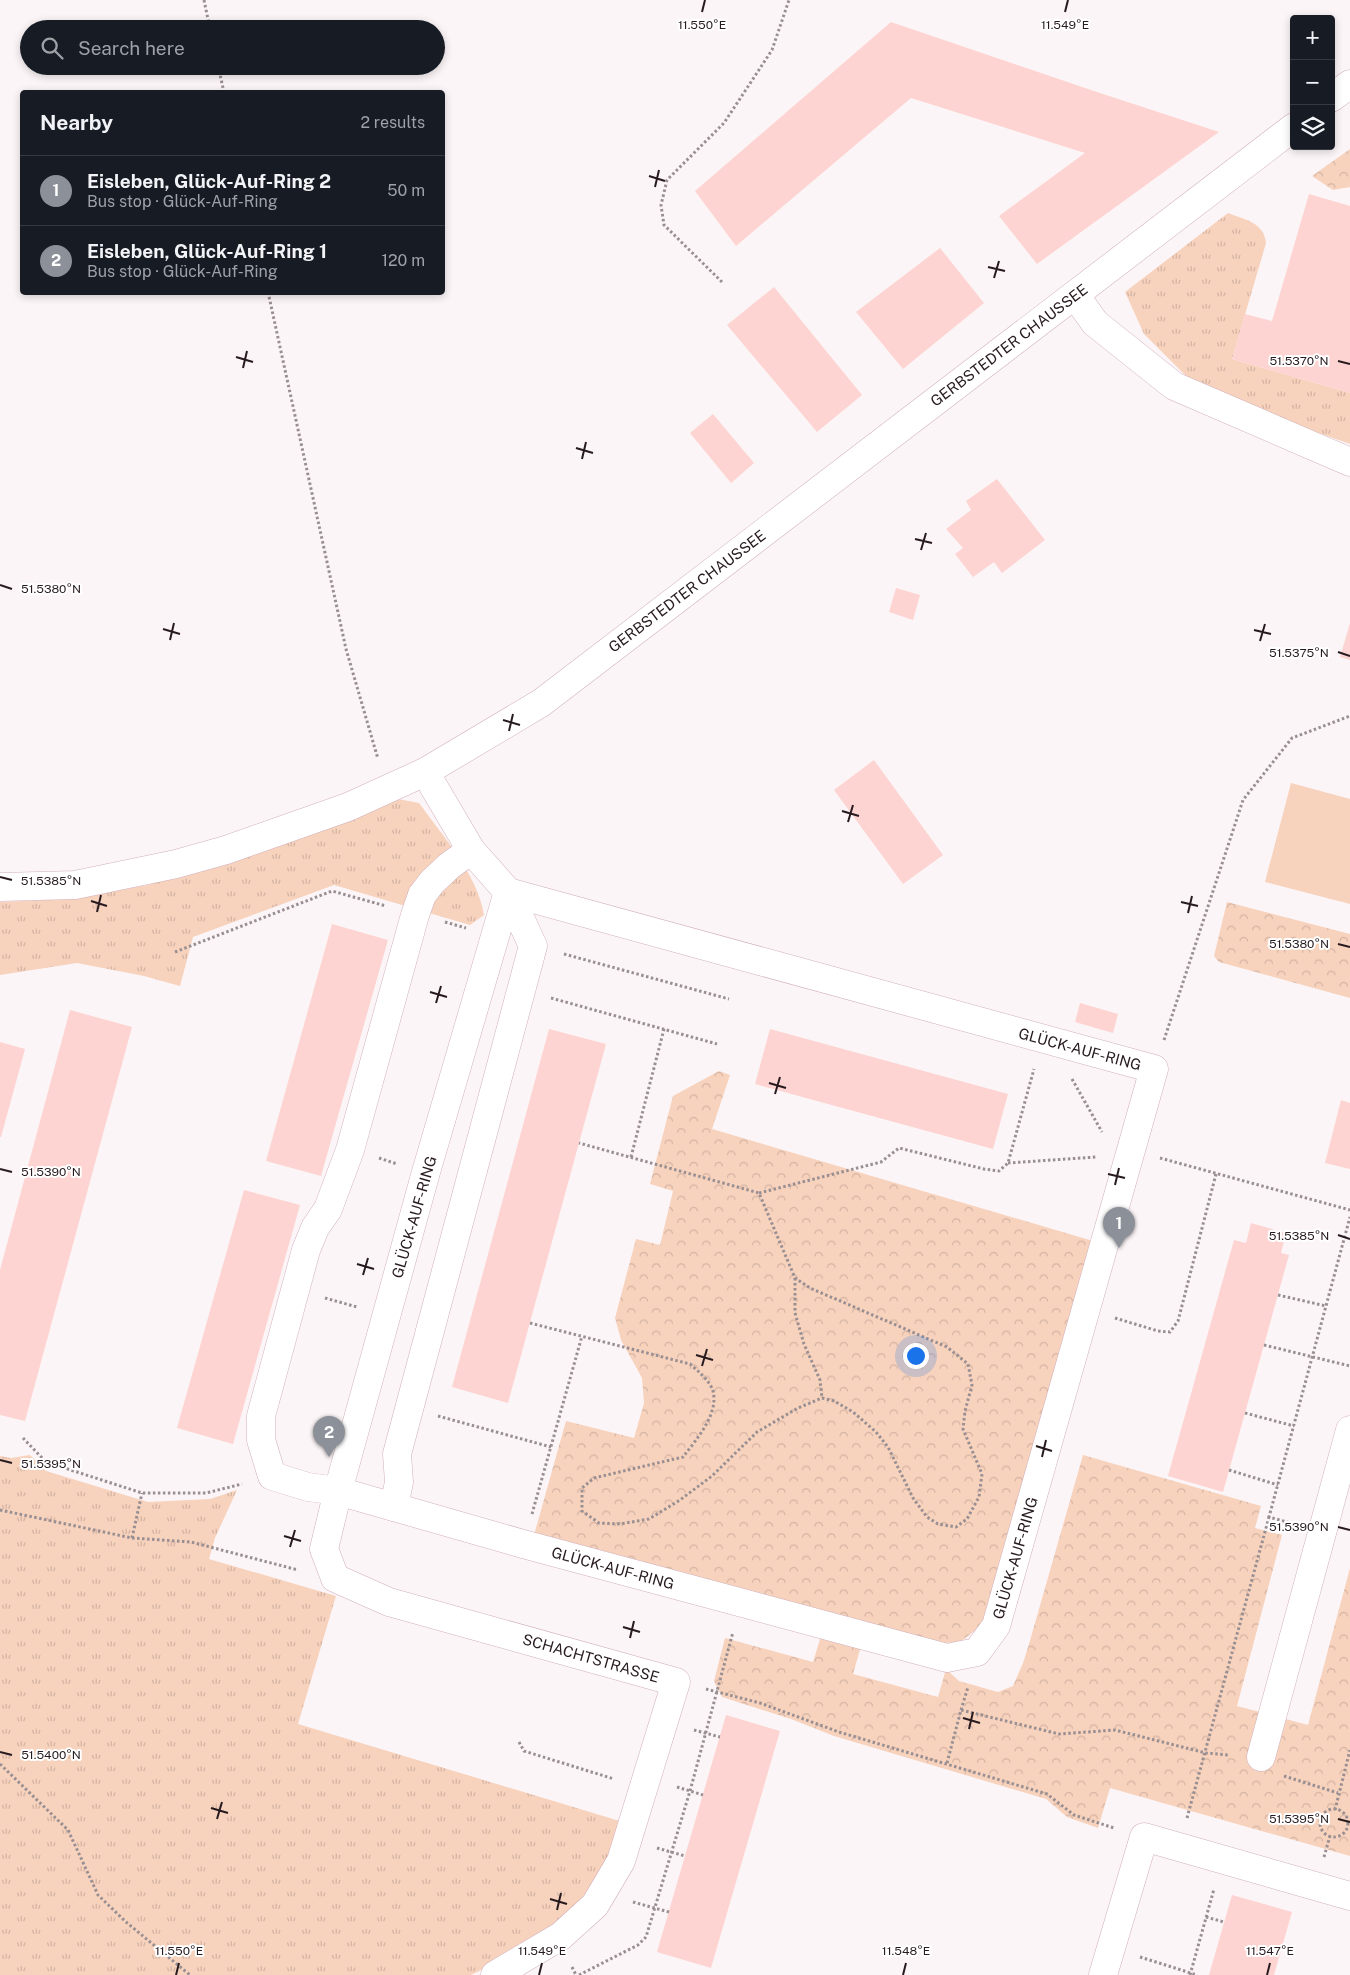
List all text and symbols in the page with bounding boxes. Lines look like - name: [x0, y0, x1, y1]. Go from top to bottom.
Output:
- map controls: [1290, 15, 1335, 150]
- button: +: [1290, 15, 1335, 60]
- text: 11.550°E: [678, 18, 726, 32]
- text: 11.549°E: [1041, 18, 1089, 32]
- search box: [20, 20, 445, 75]
- icon: search: [38, 34, 66, 62]
- text: Search here: [78, 37, 185, 59]
- button: −: [1290, 60, 1335, 105]
- button: layers: [1290, 105, 1335, 150]
- text: Nearby: [40, 110, 113, 135]
- text: 2 results: [360, 113, 425, 132]
- text: Eisleben, Glück-Auf-Ring 2: [87, 170, 331, 192]
- text: 1: [53, 181, 59, 200]
- text: 50 m: [387, 181, 425, 200]
- text: Bus stop · Glück-Auf-Ring: [87, 192, 278, 211]
- text: Eisleben, Glück-Auf-Ring 1: [87, 240, 327, 262]
- text: 2: [51, 251, 61, 270]
- text: 120 m: [381, 251, 425, 270]
- text: Bus stop · Glück-Auf-Ring: [87, 262, 278, 281]
- street label: GERBSTEDTER CHAUSSEE: [927, 280, 1091, 410]
- text: 51.5370°N: [1269, 354, 1329, 368]
- street label: GERBSTEDTER CHAUSSEE: [605, 526, 769, 656]
- text: 51.5380°N: [21, 582, 81, 596]
- text: 51.5375°N: [1269, 646, 1329, 660]
- text: 51.5385°N: [21, 874, 81, 888]
- text: 51.5380°N: [1269, 937, 1329, 951]
- street label: GLÜCK-AUF-RING: [1017, 1023, 1144, 1074]
- street label: GLÜCK-AUF-RING: [387, 1154, 440, 1280]
- text: 51.5390°N: [21, 1165, 81, 1179]
- pin: 1: [1103, 1207, 1135, 1248]
- text: 51.5385°N: [1269, 1229, 1329, 1243]
- your location: [903, 1343, 929, 1369]
- pin: 2: [313, 1416, 345, 1457]
- text: 51.5395°N: [21, 1457, 81, 1471]
- street label: GLÜCK-AUF-RING: [988, 1495, 1041, 1621]
- text: 51.5390°N: [1269, 1520, 1329, 1534]
- street label: GLÜCK-AUF-RING: [550, 1542, 677, 1593]
- street label: SCHACHTSTRASSE: [521, 1630, 661, 1686]
- text: 51.5400°N: [21, 1748, 81, 1762]
- text: 51.5395°N: [1269, 1812, 1329, 1826]
- text: 11.550°E: [155, 1944, 203, 1958]
- text: 11.549°E: [518, 1944, 566, 1958]
- text: 11.548°E: [882, 1944, 930, 1958]
- text: 11.547°E: [1246, 1944, 1294, 1958]

